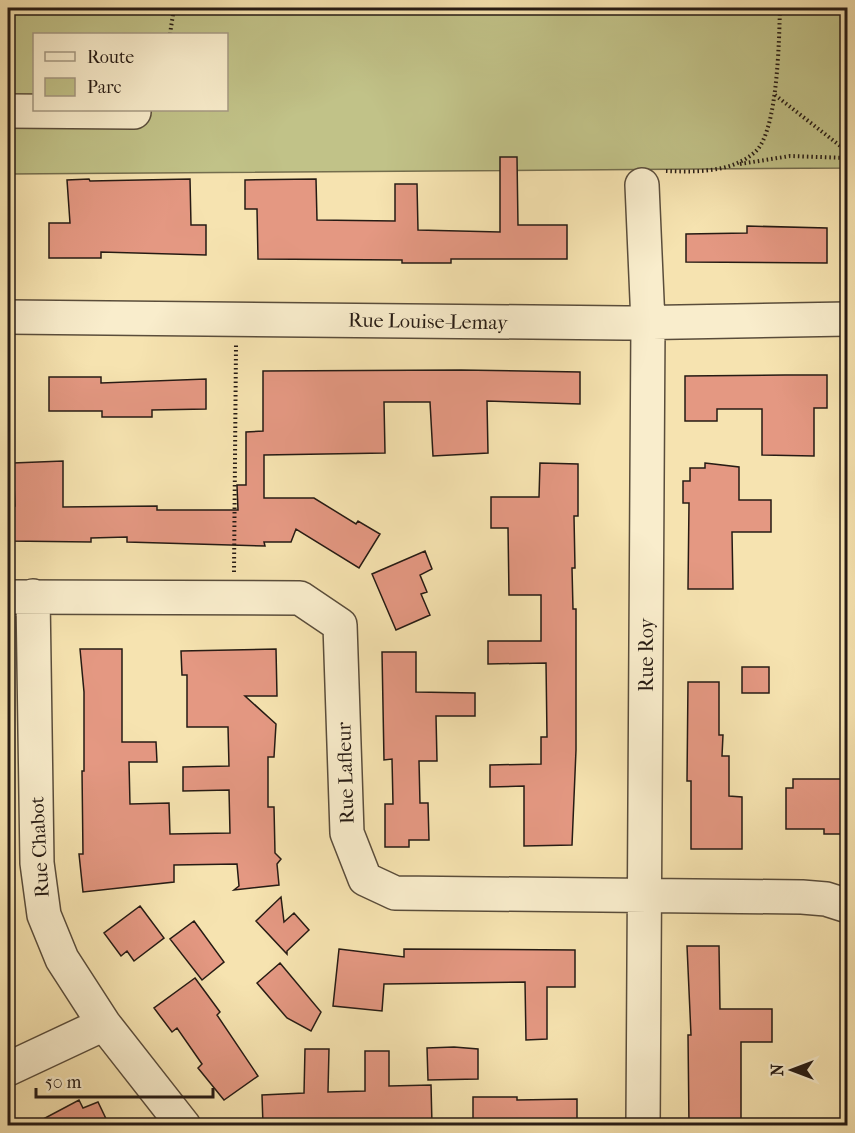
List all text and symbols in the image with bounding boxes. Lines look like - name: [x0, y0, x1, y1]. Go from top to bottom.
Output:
- legend: [33, 33, 228, 111]
- text: Route: [87, 47, 134, 68]
- text: Parc: [87, 77, 122, 98]
- street label: Rue Louise-Lemay: [348, 309, 509, 334]
- street label: Rue Roy: [635, 617, 658, 692]
- street label: Rue Lafleur: [332, 721, 359, 824]
- street label: Rue Chabot: [25, 796, 54, 898]
- north arrow: [762, 1040, 822, 1100]
- scale bar: [36, 1061, 213, 1099]
- text: N: [768, 1063, 787, 1076]
- text: 50 m: [45, 1072, 82, 1093]

